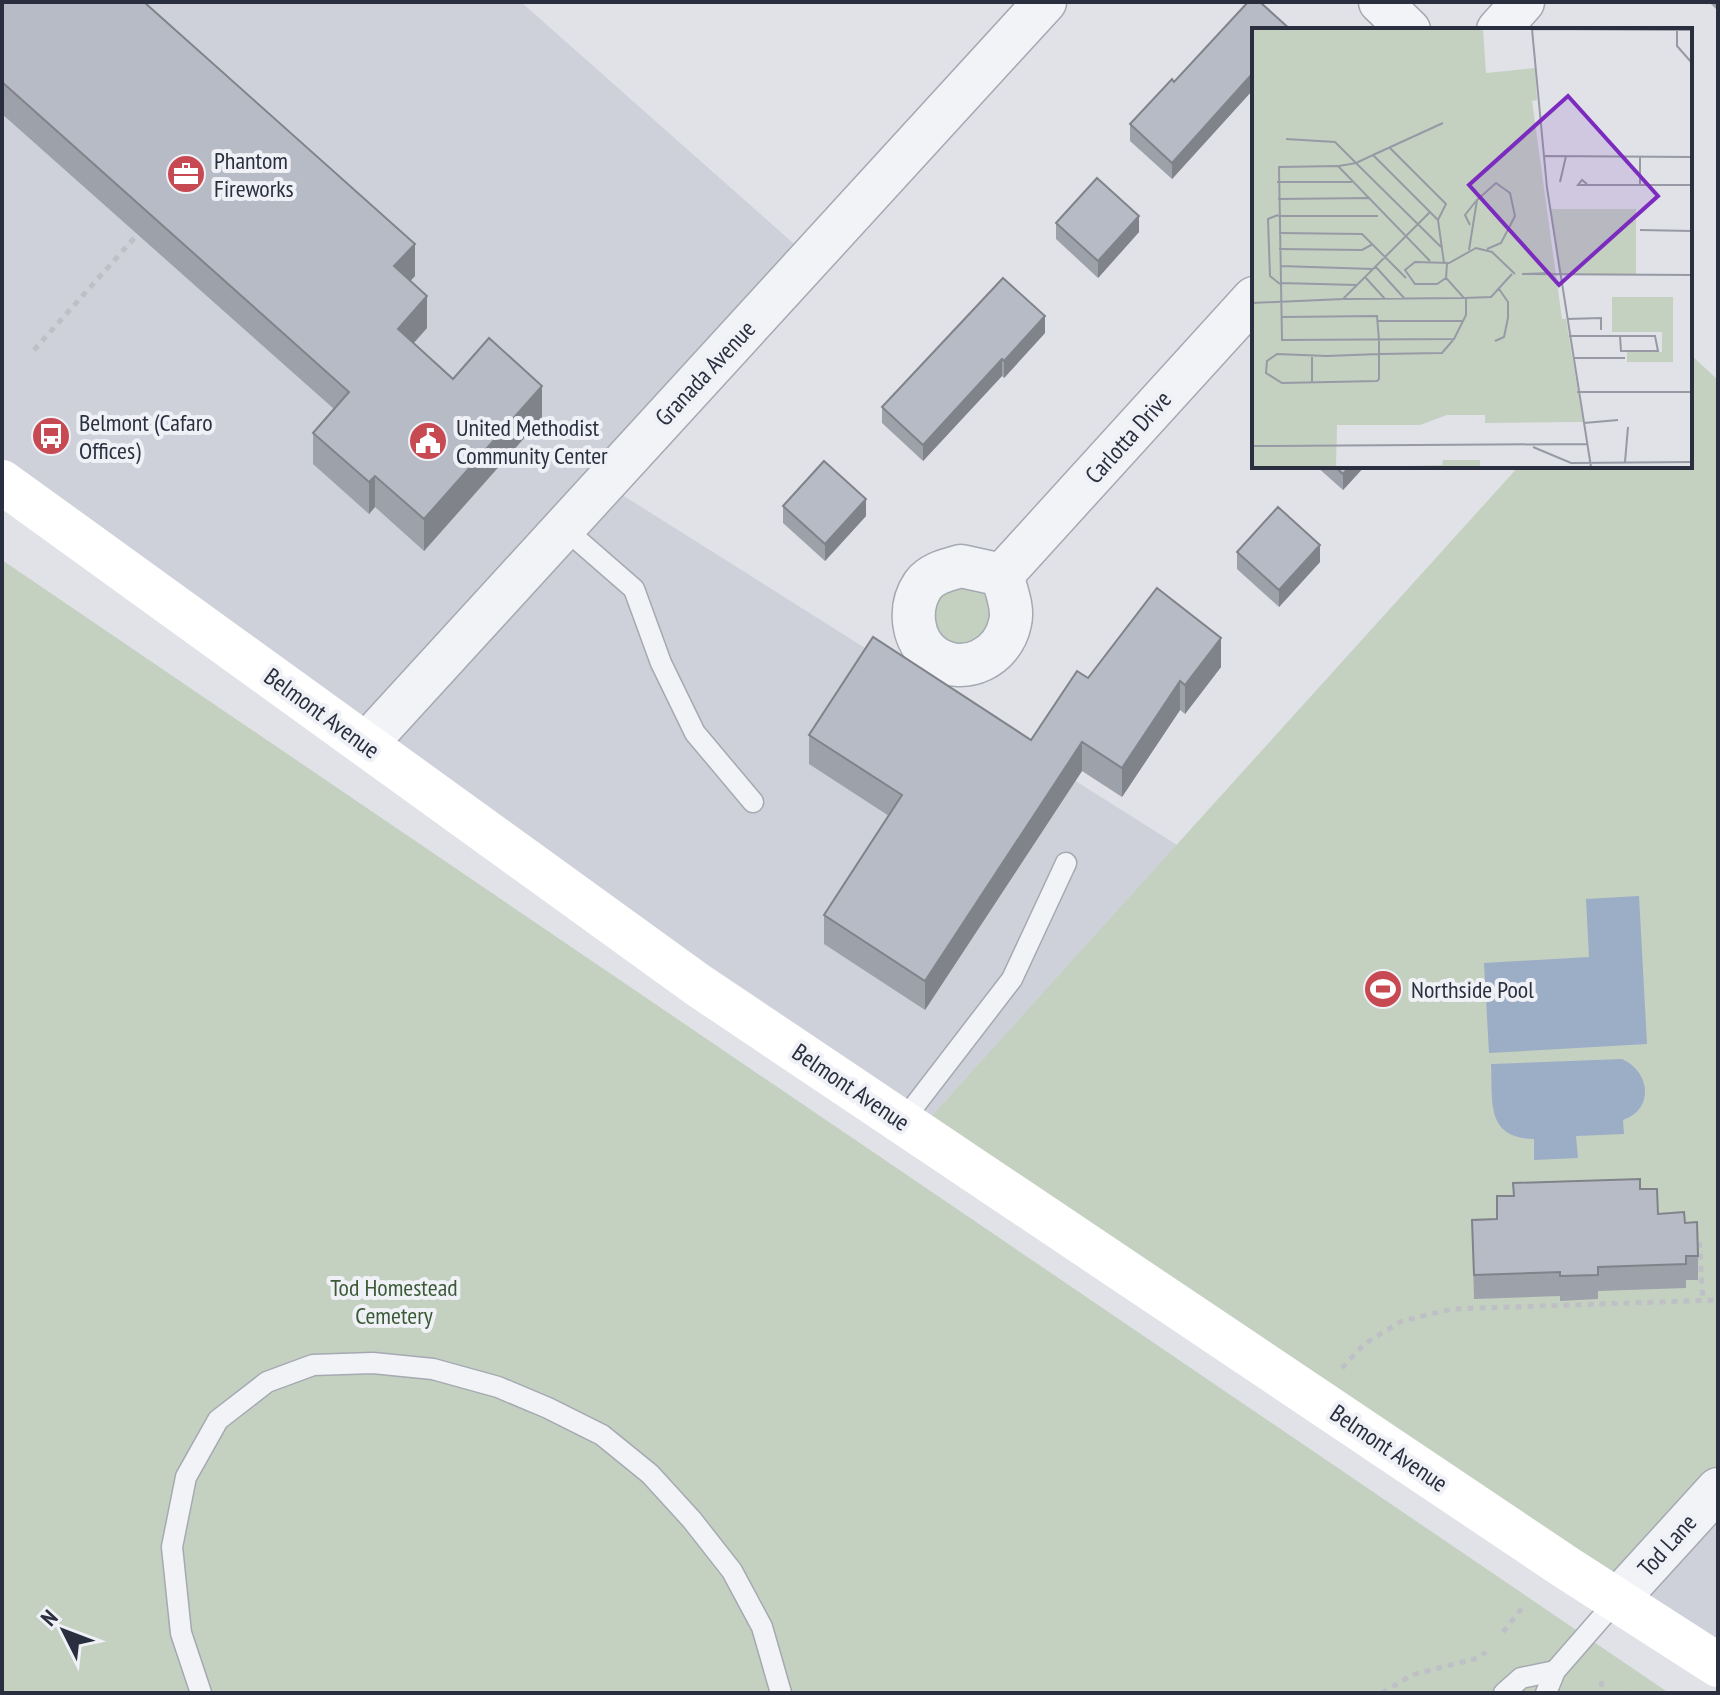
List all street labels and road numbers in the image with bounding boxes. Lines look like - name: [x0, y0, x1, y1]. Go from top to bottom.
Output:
- street label: Granada Avenue: [648, 314, 762, 432]
- street label: Carlotta Drive: [1078, 384, 1178, 490]
- street label: Belmont Avenue: [258, 661, 386, 765]
- street label: Belmont Avenue: [786, 1036, 916, 1138]
- street label: Belmont Avenue: [1324, 1397, 1454, 1499]
- street label: Tod Lane: [1631, 1507, 1703, 1583]

